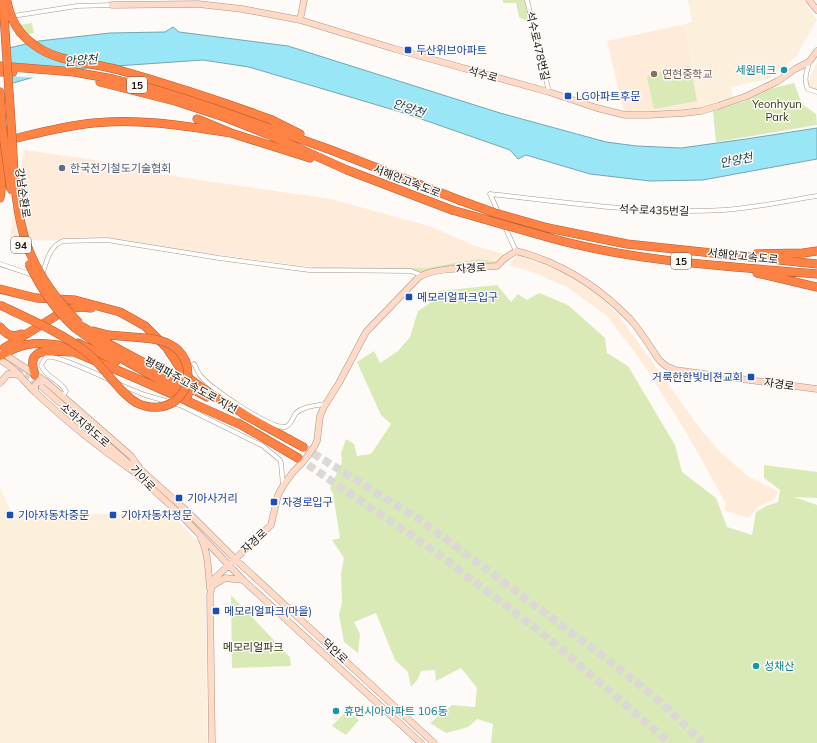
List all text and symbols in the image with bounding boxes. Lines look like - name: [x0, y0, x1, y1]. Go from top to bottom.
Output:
- street label: 석수로478번길: [523, 10, 553, 82]
- place label: 두산위브아파트: [416, 43, 487, 57]
- marker: 두산위브아파트: [403, 45, 413, 55]
- water label: 안양천: [64, 51, 100, 69]
- street label: 석수로: [466, 63, 500, 85]
- place label: 세원테크: [736, 63, 776, 77]
- marker: 세원테크: [779, 65, 789, 75]
- place label: 연현중학교: [662, 67, 713, 81]
- marker: 연현중학교: [649, 69, 659, 79]
- road number: 15: [127, 77, 147, 93]
- place label: LG아파트후문: [576, 89, 640, 103]
- marker: LG아파트후문: [563, 91, 573, 101]
- water label: 안양천: [391, 96, 429, 121]
- park label: Yeonhyun Park: [751, 97, 802, 124]
- water label: 안양천: [718, 149, 756, 171]
- place label: 한국전기철도기술협회: [70, 161, 171, 175]
- street label: 서해안고속도로: [371, 162, 443, 200]
- marker: 한국전기철도기술협회: [57, 163, 67, 173]
- street label: 강남순환로: [13, 167, 33, 219]
- street label: 석수로435번길: [619, 202, 689, 218]
- road number: 94: [11, 237, 31, 253]
- street label: 서해안고속도로: [707, 245, 779, 267]
- road number: 15: [671, 253, 691, 269]
- street label: 자경로: [455, 260, 487, 276]
- place label: 메모리얼파크입구: [417, 290, 498, 304]
- marker: 메모리얼파크입구: [404, 292, 414, 302]
- street label: 평택파주고속도로 지선: [142, 354, 240, 416]
- place label: 거룩한한빛비젼교회: [652, 370, 743, 384]
- marker: 거룩한한빛비젼교회: [746, 372, 756, 382]
- street label: 자경로: [763, 375, 795, 393]
- street label: 소하지하도로: [57, 400, 113, 450]
- street label: 기아로: [128, 462, 158, 494]
- place label: 기아사거리: [187, 491, 238, 505]
- marker: 기아사거리: [174, 493, 184, 503]
- place label: 자경로입구: [282, 495, 333, 509]
- marker: 자경로입구: [269, 497, 279, 507]
- place label: 기아자동차중문: [18, 508, 89, 522]
- place label: 기아자동차정문: [121, 508, 192, 522]
- marker: 기아자동차중문: [5, 510, 15, 520]
- marker: 기아자동차정문: [108, 510, 118, 520]
- street label: 자경로: [238, 526, 270, 556]
- place label: 메모리얼파크(마을): [224, 604, 312, 618]
- marker: 메모리얼파크(마을): [211, 606, 221, 616]
- street label: 덕안로: [319, 636, 351, 666]
- park label: 메모리얼파크: [223, 640, 283, 654]
- place label: 성채산: [764, 659, 794, 673]
- marker: 성채산: [751, 661, 761, 671]
- place label: 휴먼시아아파트 106동: [344, 704, 448, 718]
- marker: 휴먼시아아파트 106동: [331, 706, 341, 716]

